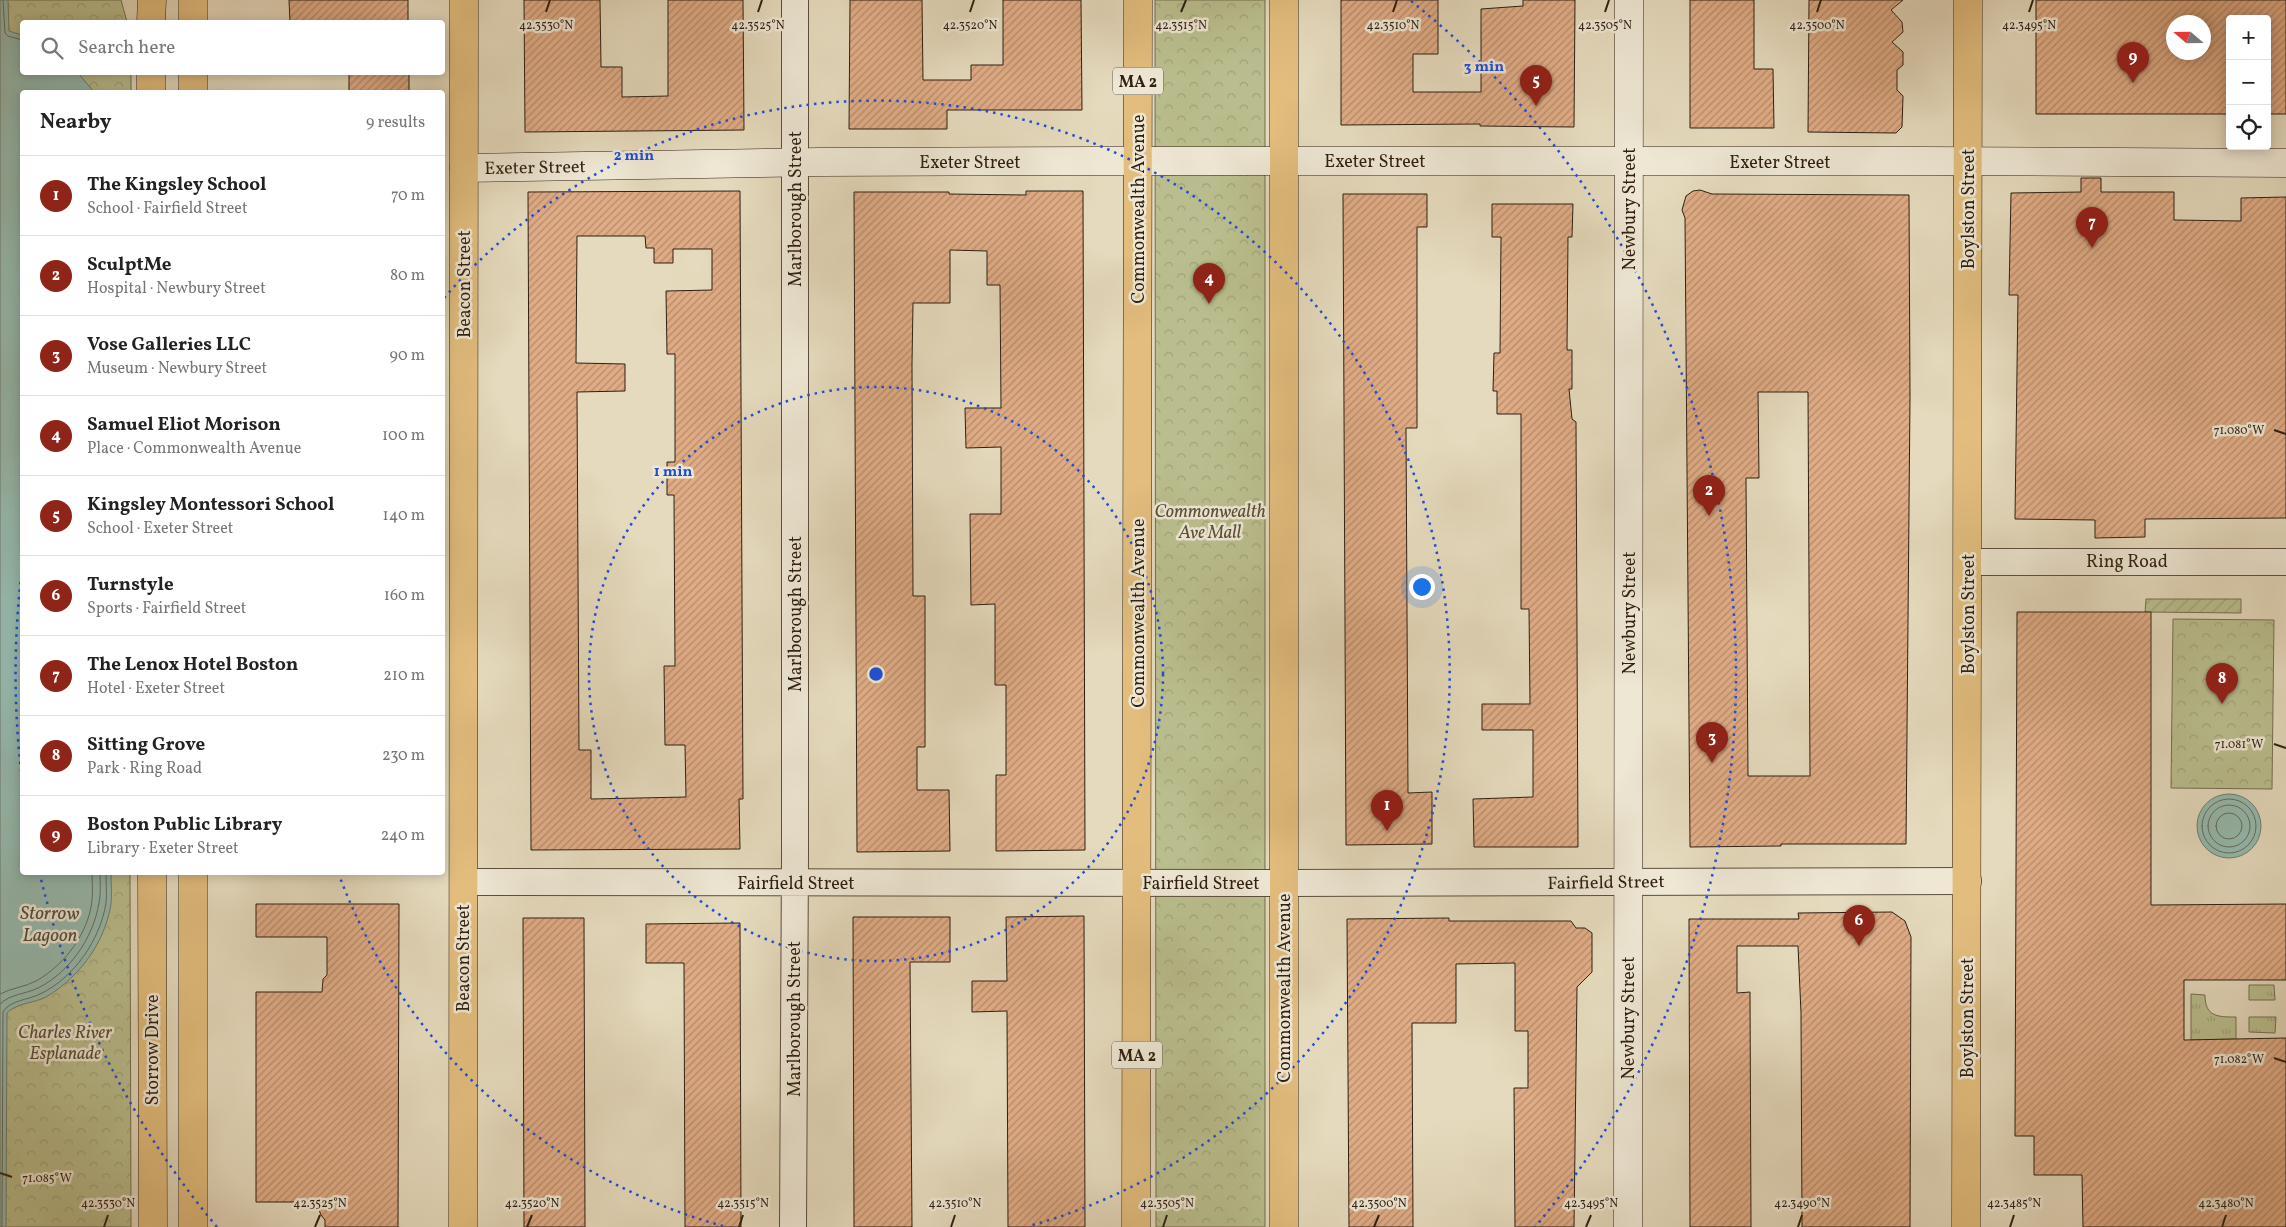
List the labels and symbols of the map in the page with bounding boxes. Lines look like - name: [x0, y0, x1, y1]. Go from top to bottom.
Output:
- north arrow: [2166, 15, 2211, 60]
- text: 42.3530°N: [519, 18, 573, 34]
- text: 42.3525°N: [731, 18, 785, 34]
- text: 42.3520°N: [943, 18, 997, 34]
- text: 42.3515°N: [1155, 18, 1207, 34]
- text: 42.3510°N: [1367, 18, 1420, 34]
- text: 42.3505°N: [1578, 18, 1632, 34]
- text: 42.3500°N: [1789, 18, 1845, 34]
- text: 42.3495°N: [2002, 18, 2056, 34]
- pin: 9: [2117, 42, 2149, 83]
- text: 3 min: [1464, 57, 1504, 78]
- pin: 5: [1520, 65, 1552, 106]
- road number: MA 2: [1113, 68, 1163, 94]
- street label: Commonwealth Avenue: [1127, 115, 1152, 303]
- street label: Marlborough Street: [784, 131, 809, 287]
- text: 2 min: [614, 146, 654, 167]
- street label: Newbury Street: [1618, 147, 1643, 271]
- street label: Boylston Street: [1957, 149, 1982, 269]
- street label: Exeter Street: [1324, 150, 1426, 175]
- street label: Exeter Street: [919, 151, 1021, 176]
- street label: Exeter Street: [1729, 151, 1831, 176]
- street label: Exeter Street: [484, 155, 586, 182]
- pin: 7: [2076, 207, 2108, 248]
- street label: Beacon Street: [453, 230, 478, 338]
- pin: 4: [1193, 263, 1225, 304]
- text: 71.080°W: [2214, 423, 2264, 439]
- text: 1 min: [654, 462, 692, 483]
- pin: 2: [1693, 475, 1725, 516]
- park label: Commonwealth Ave Mall: [1154, 500, 1266, 546]
- street label: Commonwealth Avenue: [1127, 519, 1152, 707]
- street label: Marlborough Street: [784, 536, 809, 692]
- street label: Ring Road: [2086, 550, 2168, 575]
- street label: Newbury Street: [1618, 551, 1643, 675]
- street label: Boylston Street: [1957, 554, 1982, 674]
- your location: [1409, 574, 1435, 600]
- pin: 8: [2206, 663, 2238, 704]
- centre of rings: [867, 665, 885, 683]
- pin: 3: [1696, 722, 1728, 763]
- text: 71.081°W: [2215, 737, 2263, 753]
- pin: 1: [1371, 790, 1403, 831]
- street label: Fairfield Street: [1547, 870, 1665, 897]
- street label: Fairfield Street: [737, 872, 855, 897]
- street label: Fairfield Street: [1142, 872, 1260, 897]
- street label: Commonwealth Avenue: [1273, 894, 1298, 1082]
- water label: Storrow Lagoon: [20, 901, 80, 949]
- street label: Beacon Street: [452, 904, 477, 1012]
- pin: 6: [1843, 905, 1875, 946]
- street label: Marlborough Street: [783, 941, 808, 1097]
- street label: Newbury Street: [1617, 956, 1642, 1080]
- street label: Boylston Street: [1956, 958, 1981, 1078]
- street label: Storrow Drive: [141, 994, 166, 1106]
- park label: Charles River Esplanade: [18, 1021, 112, 1067]
- road number: MA 2: [1112, 1042, 1162, 1068]
- text: 71.082°W: [2214, 1052, 2264, 1068]
- text: 71.085°W: [22, 1171, 72, 1187]
- text: 42.3530°N: [81, 1196, 135, 1212]
- text: 42.3525°N: [293, 1196, 347, 1212]
- text: 42.3520°N: [505, 1196, 559, 1212]
- text: 42.3515°N: [717, 1196, 769, 1212]
- text: 42.3510°N: [929, 1196, 982, 1212]
- text: 42.3505°N: [1140, 1196, 1194, 1212]
- text: 42.3500°N: [1351, 1196, 1407, 1212]
- text: 42.3495°N: [1564, 1196, 1618, 1212]
- text: 42.3490°N: [1774, 1196, 1830, 1212]
- text: 42.3485°N: [1987, 1196, 2041, 1212]
- text: 42.3480°N: [2198, 1196, 2254, 1212]

